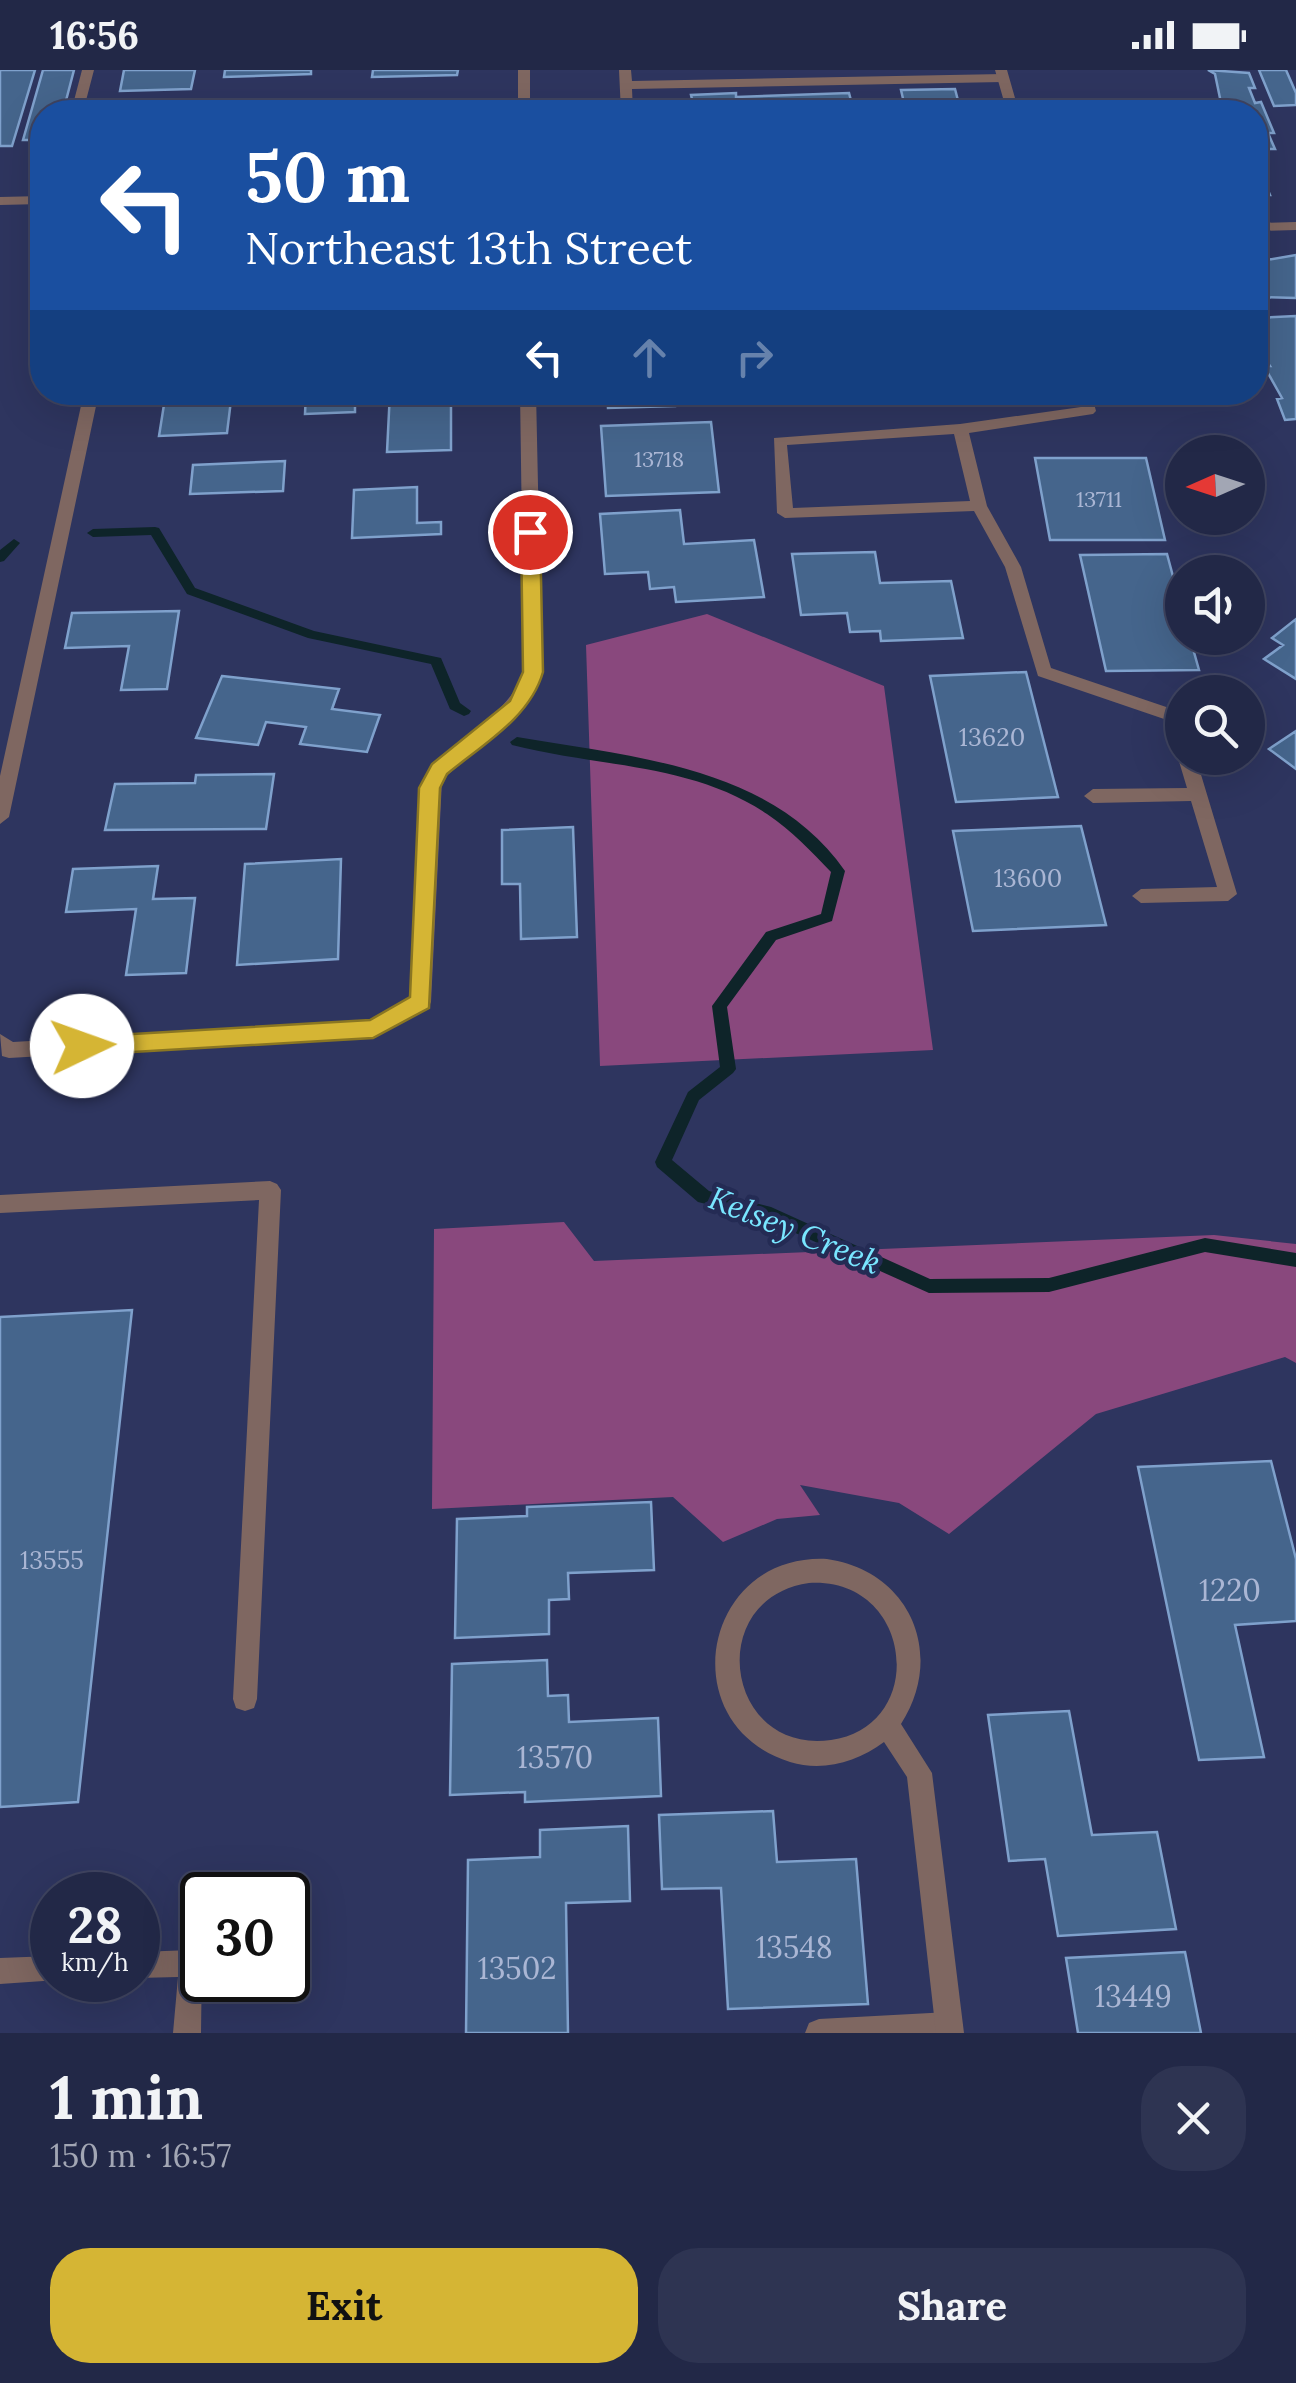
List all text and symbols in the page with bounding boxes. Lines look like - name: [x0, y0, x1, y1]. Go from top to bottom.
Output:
- text: 16:56: [50, 11, 139, 59]
- text: 50 m: [245, 132, 410, 221]
- icon: left: [80, 140, 210, 270]
- text: Northeast 13th Street: [245, 219, 692, 276]
- icon: left: [517, 330, 572, 385]
- icon: ahead: [622, 330, 677, 385]
- icon: right: [727, 330, 782, 385]
- north arrow: [1165, 435, 1265, 535]
- map controls: [1165, 435, 1265, 775]
- house number: 13718: [634, 445, 684, 473]
- house number: 13711: [1076, 485, 1122, 513]
- pin: [488, 490, 573, 575]
- icon: arrive: [503, 505, 558, 560]
- button: sound: [1165, 555, 1265, 655]
- button: search: [1165, 675, 1265, 775]
- house number: 13620: [959, 721, 1025, 753]
- house number: 13600: [994, 862, 1062, 894]
- position arrow: [30, 994, 134, 1098]
- water label: Kelsey Creek: [703, 1177, 887, 1283]
- house number: 13555: [20, 1544, 84, 1576]
- house number: 1220: [1199, 1571, 1261, 1609]
- house number: 13570: [517, 1738, 593, 1776]
- speed limit sign: 30: [180, 1872, 310, 2002]
- text: 28: [67, 1893, 123, 1957]
- house number: 13548: [755, 1928, 833, 1966]
- text: km/h: [61, 1946, 129, 1978]
- house number: 13502: [478, 1949, 556, 1987]
- house number: 13449: [1094, 1977, 1172, 2015]
- text: 1 min: [50, 2059, 203, 2135]
- button: close: [1141, 2066, 1246, 2171]
- text: 150 m · 16:57: [50, 2135, 231, 2176]
- button: Exit: [50, 2248, 638, 2363]
- button: Share: [658, 2248, 1246, 2363]

